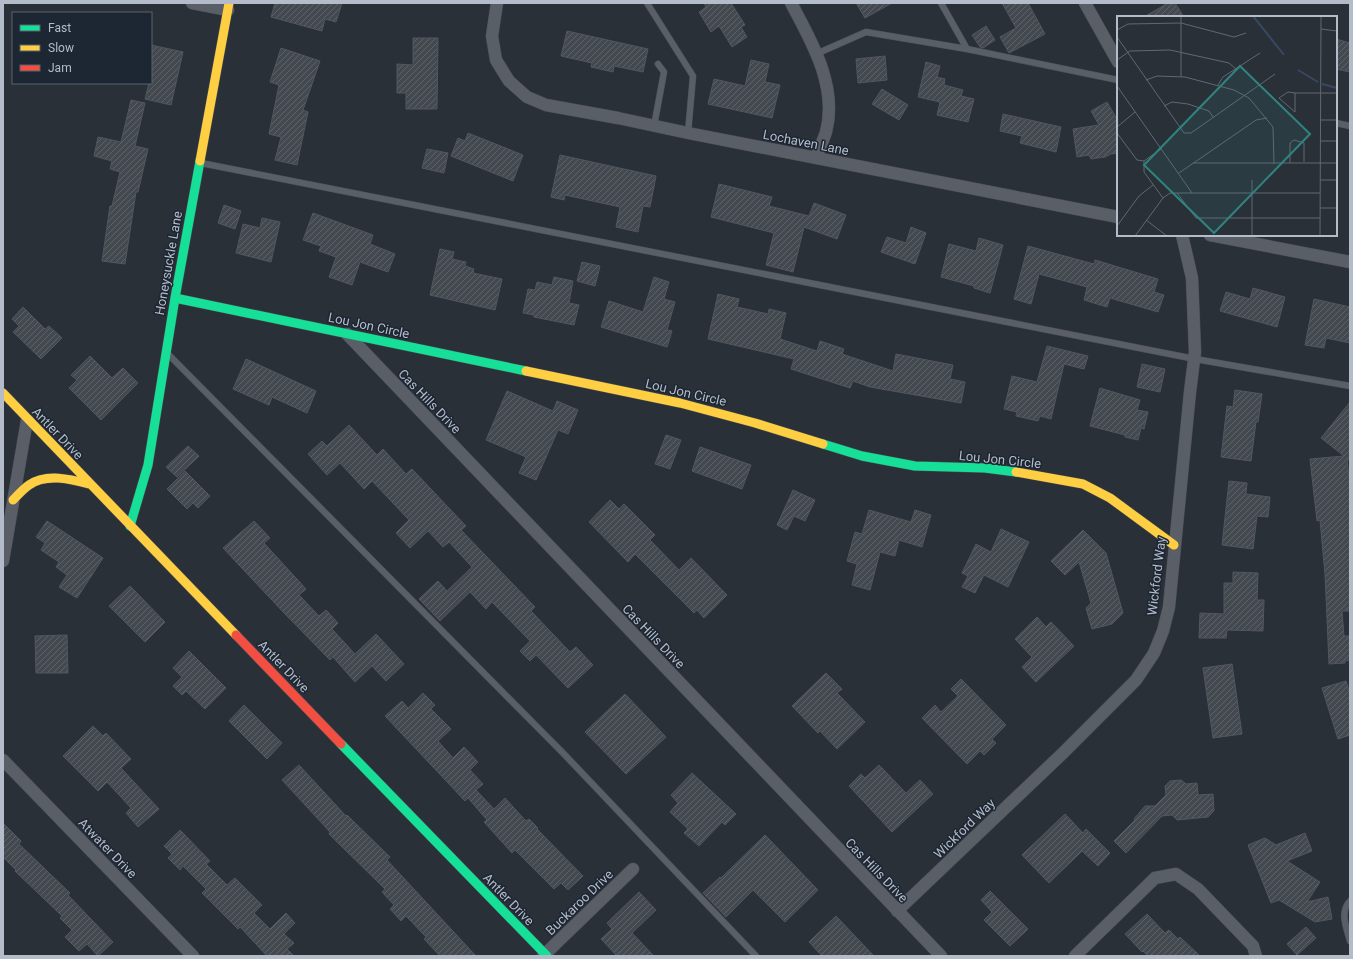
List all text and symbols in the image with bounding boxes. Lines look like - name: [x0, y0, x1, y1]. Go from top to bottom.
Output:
- legend: [12, 12, 152, 84]
- inset map: [1117, 16, 1337, 236]
- text: Fast: [48, 21, 71, 35]
- text: Slow: [48, 41, 74, 55]
- text: Jam: [48, 61, 72, 75]
- street label: Lochaven Lane: [762, 127, 850, 158]
- street label: Honeysuckle Lane: [152, 210, 185, 316]
- street label: Lou Jon Circle: [327, 310, 411, 341]
- street label: Cas Hills Drive: [395, 366, 464, 437]
- street label: Lou Jon Circle: [644, 376, 728, 409]
- street label: Antler Drive: [29, 404, 86, 463]
- street label: Lou Jon Circle: [958, 448, 1042, 471]
- street label: Wickford Way: [1144, 536, 1169, 616]
- street label: Cas Hills Drive: [619, 601, 688, 672]
- street label: Antler Drive: [255, 637, 312, 696]
- street label: Wickford Way: [931, 795, 998, 861]
- street label: Atwater Drive: [75, 815, 140, 881]
- street label: Cas Hills Drive: [842, 835, 911, 906]
- street label: Buckaroo Drive: [543, 867, 616, 938]
- street label: Antler Drive: [480, 870, 537, 929]

